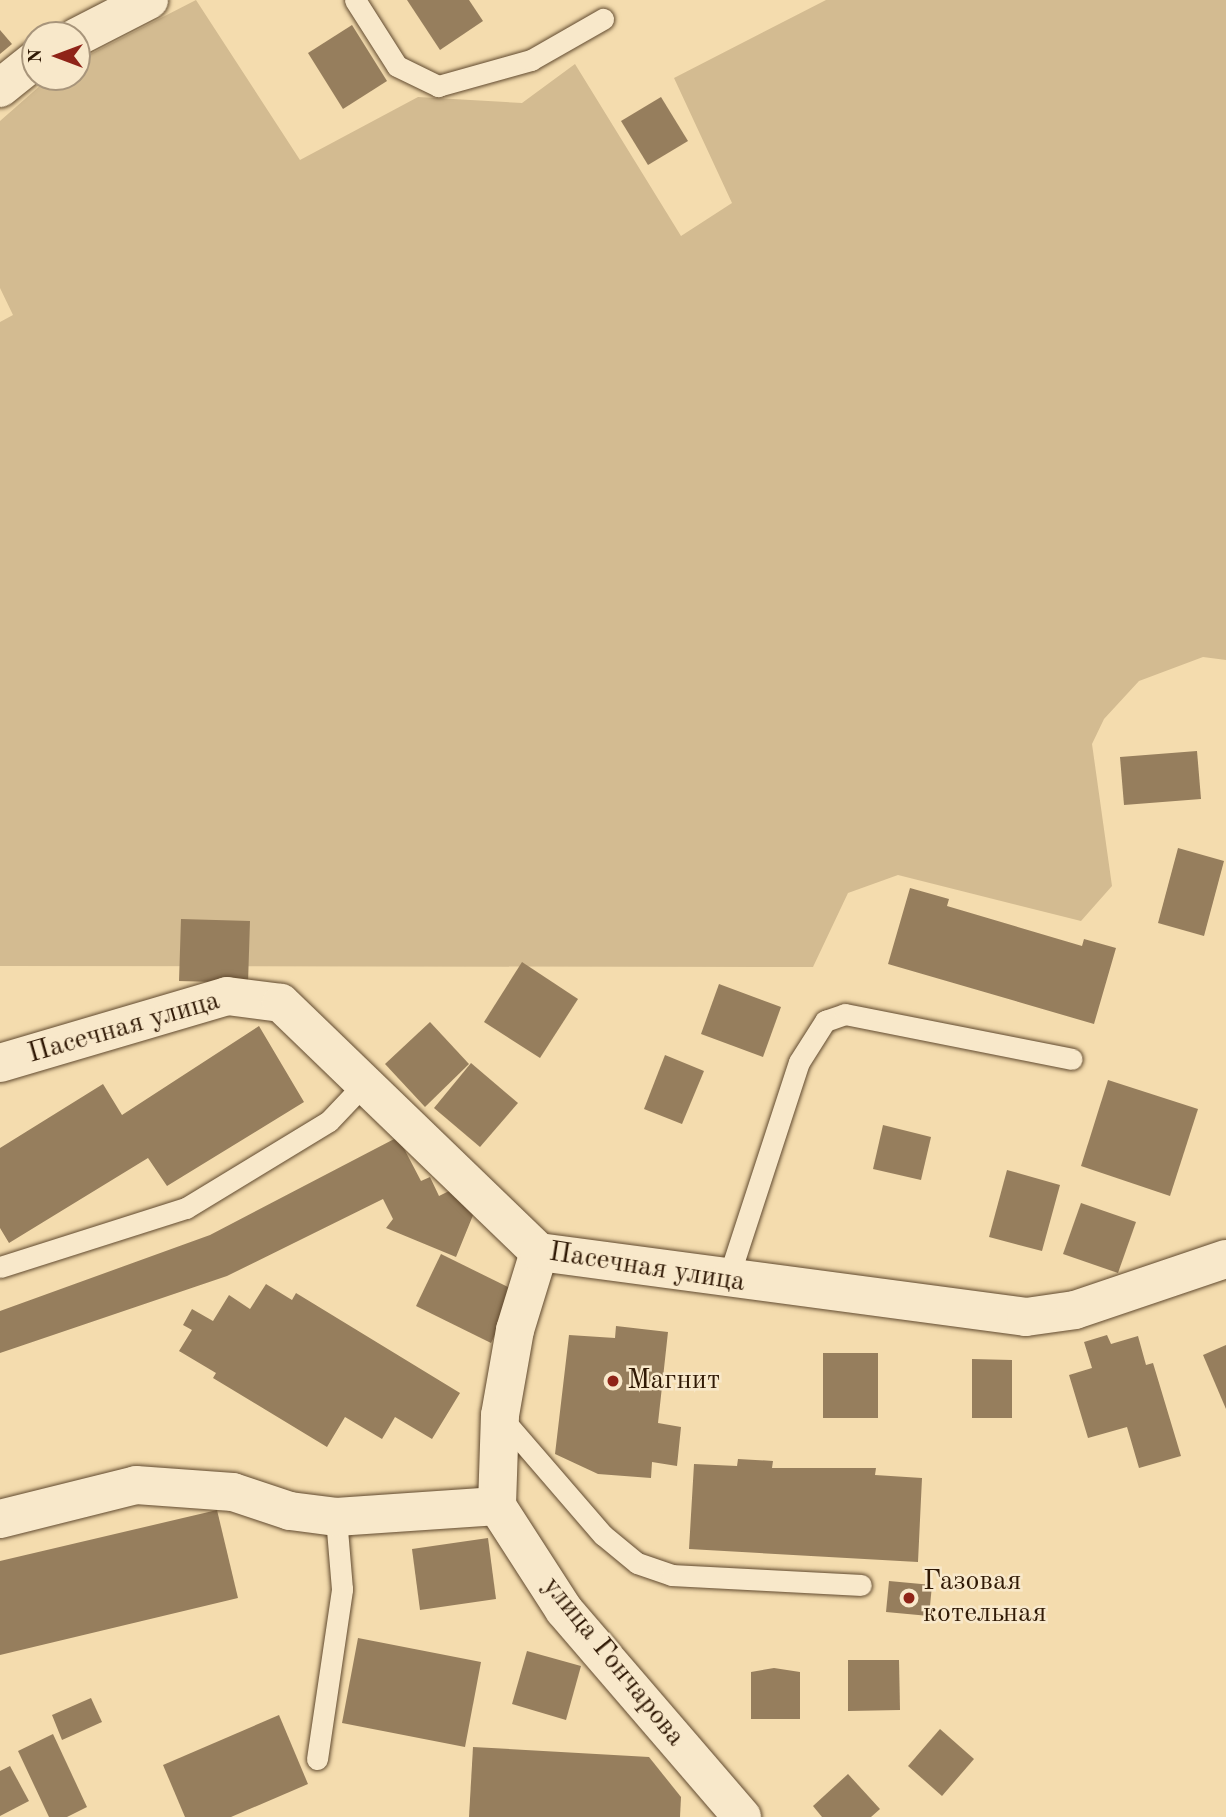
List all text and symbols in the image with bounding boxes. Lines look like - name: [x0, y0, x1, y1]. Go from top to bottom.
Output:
- north arrow: [21, 21, 91, 91]
- text: N: [27, 49, 46, 63]
- street label: Пасечная улица: [24, 985, 224, 1071]
- street label: Пасечная улица: [546, 1236, 748, 1300]
- place label: Магнит: [627, 1364, 720, 1398]
- marker: Магнит: [605, 1373, 621, 1389]
- place label: Газовая котельная: [923, 1565, 1046, 1631]
- street label: улица Гончарова: [534, 1570, 692, 1754]
- marker: Газовая котельная: [901, 1590, 917, 1606]

